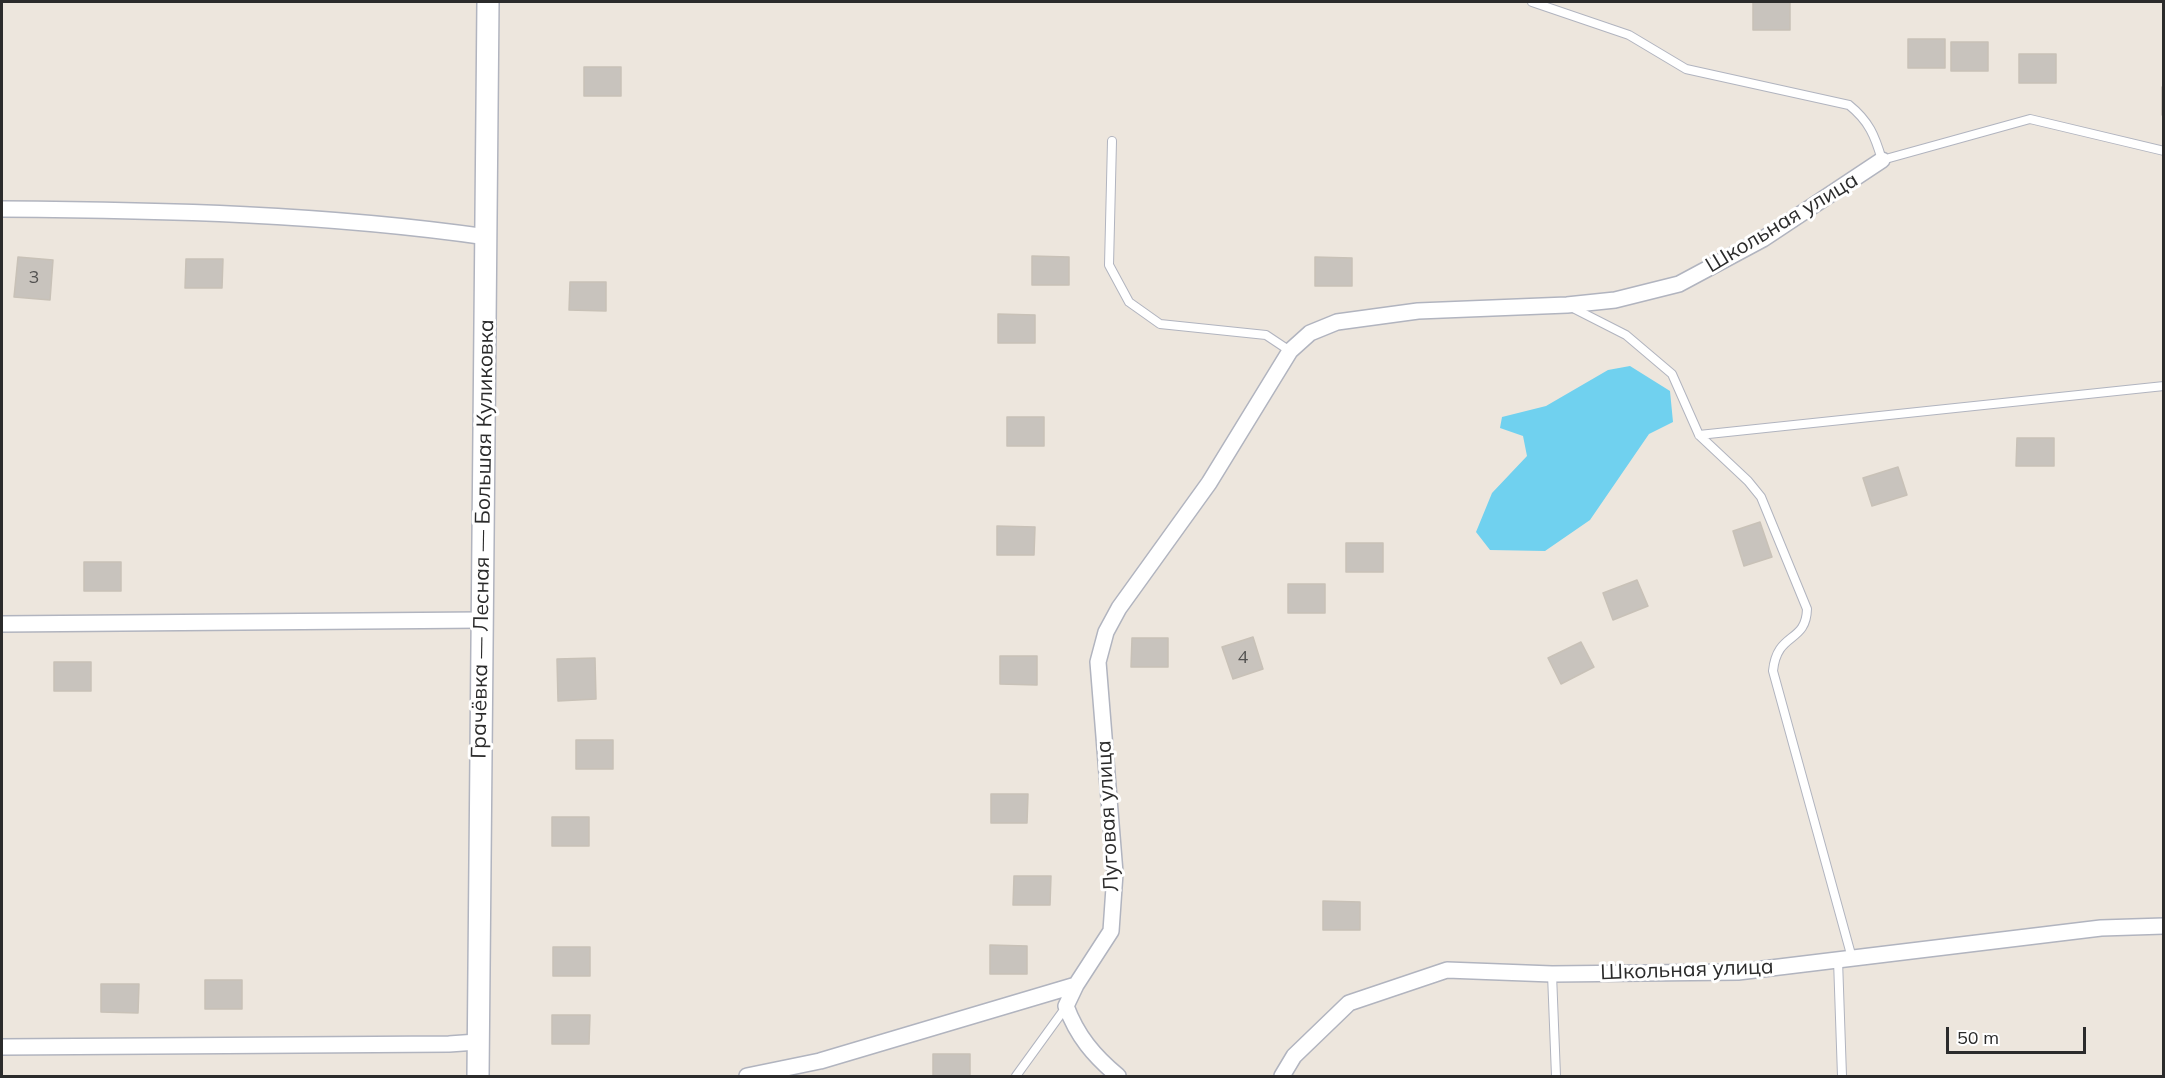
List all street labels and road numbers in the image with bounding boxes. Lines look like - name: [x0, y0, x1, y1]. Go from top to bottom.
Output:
- street label: Школьная улица: [1701, 168, 1863, 278]
- street label: Грачёвка — Лесная — Большая Куликовка: [467, 319, 499, 759]
- street label: Луговая улица: [1091, 740, 1125, 892]
- street label: Школьная улица: [1600, 954, 1774, 986]

